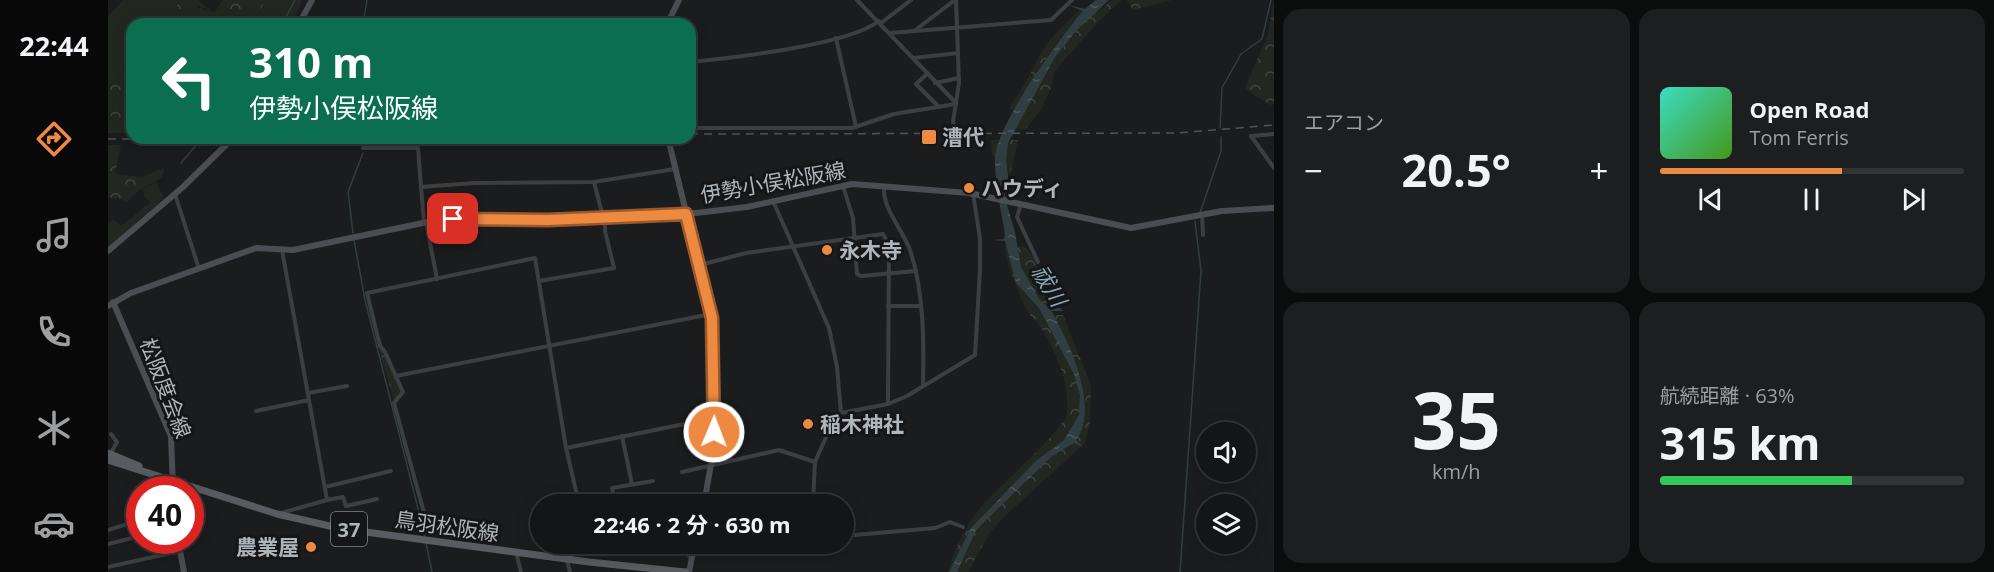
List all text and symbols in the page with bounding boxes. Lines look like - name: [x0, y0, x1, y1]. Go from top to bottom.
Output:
- text: 22:44: [19, 27, 89, 64]
- text: 310 m: [249, 33, 373, 90]
- icon: left: [150, 42, 228, 120]
- text: 伊勢小俣松阪線: [249, 89, 438, 126]
- text: Open Road: [1750, 94, 1869, 124]
- text: エアコン: [1304, 109, 1384, 136]
- icon: directions: [33, 118, 75, 160]
- place label: 漕代: [942, 123, 984, 151]
- text: Tom Ferris: [1750, 124, 1849, 151]
- marker: 漕代: [920, 128, 938, 146]
- text: 20.5°: [1402, 139, 1511, 200]
- text: −: [1304, 148, 1323, 193]
- text: +: [1590, 148, 1608, 193]
- street label: 伊勢小俣松阪線: [698, 155, 848, 209]
- place label: ハウディ: [981, 174, 1064, 202]
- marker: ハウディ: [962, 181, 976, 195]
- icon: previous: [1694, 183, 1727, 216]
- icon: pause: [1795, 183, 1828, 216]
- icon: next: [1897, 183, 1930, 216]
- pin: [427, 193, 478, 244]
- icon: arrive: [436, 202, 469, 235]
- icon: music: [33, 214, 75, 256]
- place label: 永木寺: [839, 236, 902, 264]
- marker: 永木寺: [820, 243, 834, 257]
- water label: 祓川: [1026, 258, 1075, 313]
- icon: phone: [33, 311, 75, 353]
- street label: 松阪度会線: [134, 334, 198, 442]
- text: 35: [1412, 366, 1501, 472]
- text: 航続距離 · 63%: [1660, 382, 1795, 409]
- position arrow: [682, 400, 746, 464]
- icon: climate: [33, 407, 75, 449]
- place label: 稲木神社: [820, 410, 904, 438]
- text: 315 km: [1660, 412, 1820, 473]
- marker: 稲木神社: [801, 417, 815, 431]
- map controls: [1196, 422, 1256, 554]
- button: sound: [1196, 422, 1256, 482]
- text: km/h: [1432, 458, 1481, 485]
- speed limit sign: 40: [126, 476, 204, 554]
- button: layers: [1196, 494, 1256, 554]
- icon: car: [33, 503, 75, 545]
- street label: 鳥羽松阪線: [393, 505, 501, 547]
- text: 22:46 · 2 分 · 630 m: [593, 509, 791, 539]
- road number: 37: [331, 512, 367, 546]
- place label: 農業屋: [236, 533, 299, 561]
- marker: 農業屋: [304, 540, 318, 554]

